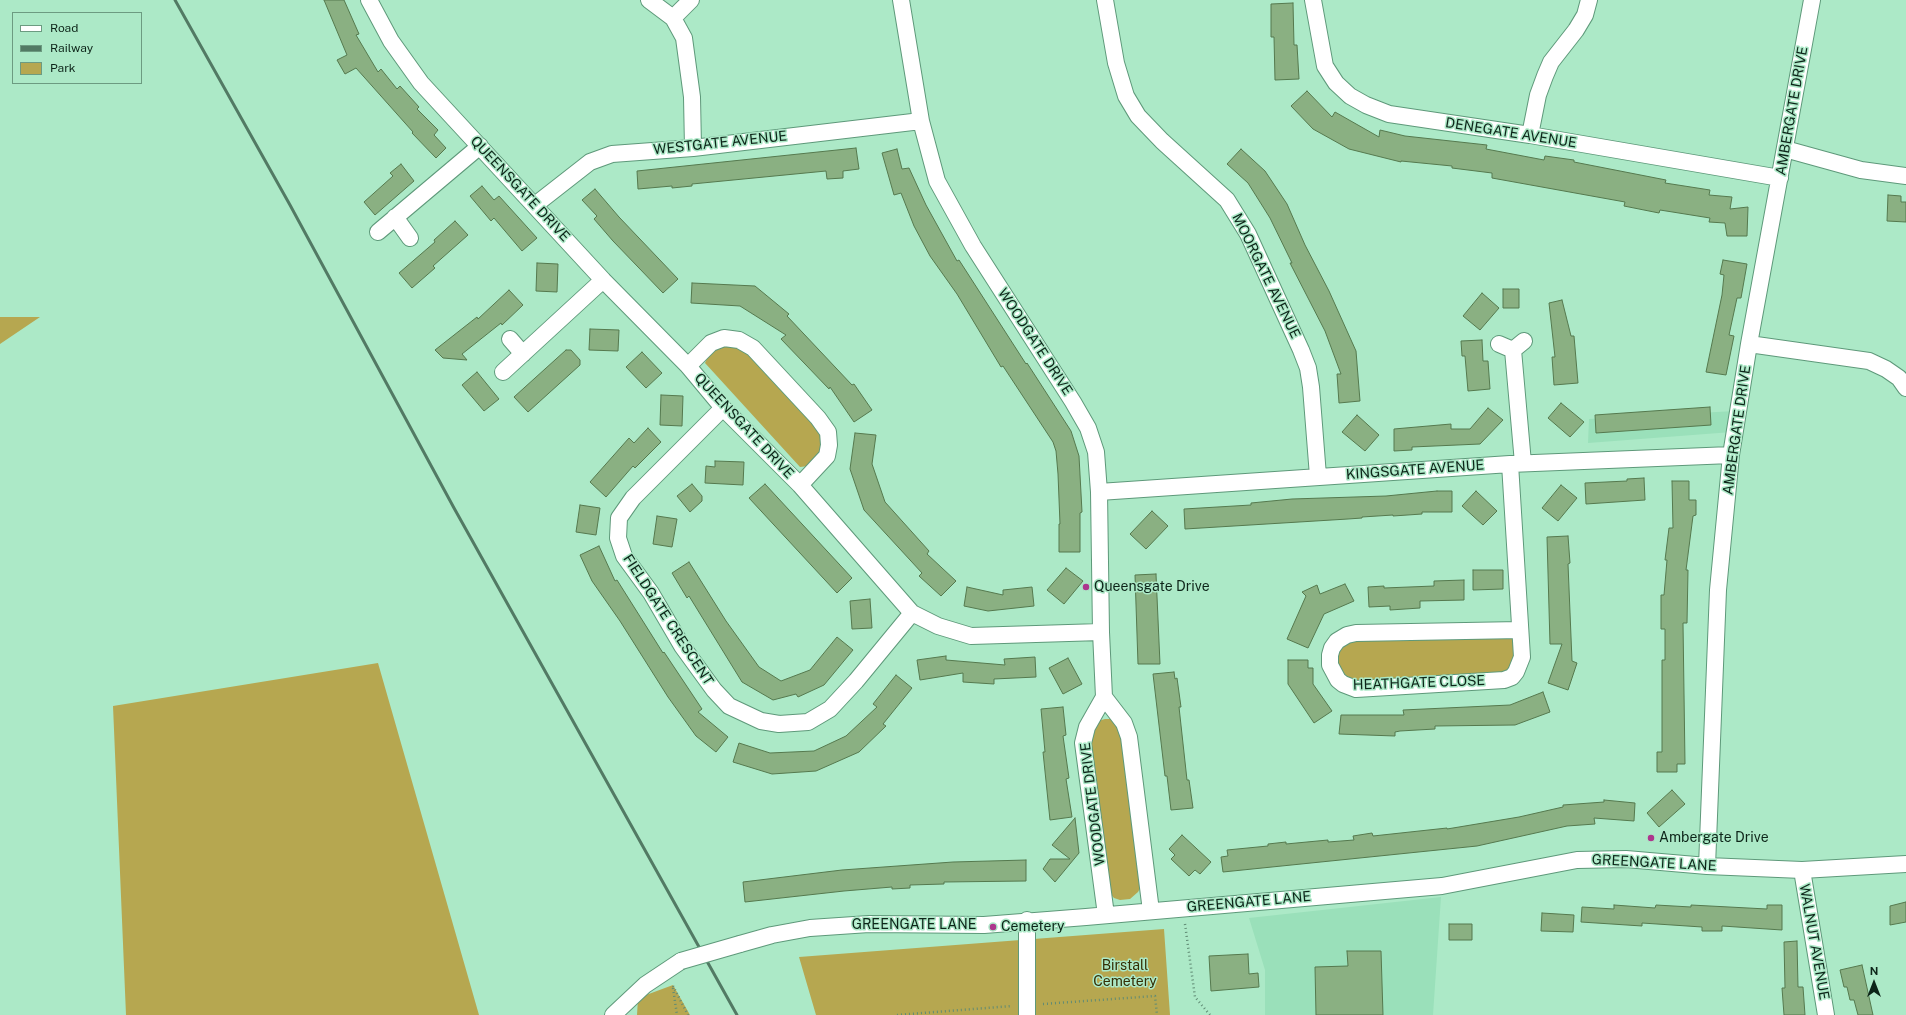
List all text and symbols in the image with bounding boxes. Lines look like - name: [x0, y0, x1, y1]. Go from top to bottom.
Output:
- legend: [12, 12, 142, 84]
- text: Road: [50, 21, 78, 35]
- text: Railway: [50, 41, 93, 55]
- street label: AMBERGATE DRIVE: [1772, 45, 1812, 177]
- text: Park: [50, 61, 76, 75]
- street label: DENEGATE AVENUE: [1444, 114, 1578, 152]
- street label: WESTGATE AVENUE: [652, 128, 788, 158]
- street label: QUEENSGATE DRIVE: [467, 133, 573, 245]
- street label: MOORGATE AVENUE: [1228, 211, 1304, 341]
- street label: WOODGATE DRIVE: [994, 285, 1076, 399]
- street label: AMBERGATE DRIVE: [1720, 364, 1754, 496]
- street label: QUEENSGATE DRIVE: [691, 370, 797, 482]
- street label: KINGSGATE AVENUE: [1345, 457, 1485, 483]
- street label: FIELDGATE CRESCENT: [619, 551, 717, 689]
- place label: Queensgate Drive: [1094, 579, 1210, 595]
- marker: Queensgate Drive: [1081, 582, 1091, 592]
- street label: HEATHGATE CLOSE: [1353, 672, 1485, 694]
- street label: WOODGATE DRIVE: [1077, 741, 1109, 867]
- place label: Ambergate Drive: [1659, 830, 1769, 846]
- marker: Ambergate Drive: [1646, 833, 1656, 843]
- street label: GREENGATE LANE: [1591, 851, 1717, 875]
- street label: WALNUT AVENUE: [1796, 883, 1832, 1001]
- street label: GREENGATE LANE: [1186, 888, 1312, 916]
- street label: GREENGATE LANE: [852, 917, 976, 933]
- place label: Cemetery: [1001, 919, 1065, 935]
- marker: Cemetery: [988, 922, 998, 932]
- park label: Birstall Cemetery: [1093, 958, 1157, 990]
- north arrow: [1854, 963, 1894, 1003]
- text: N: [1870, 965, 1878, 977]

